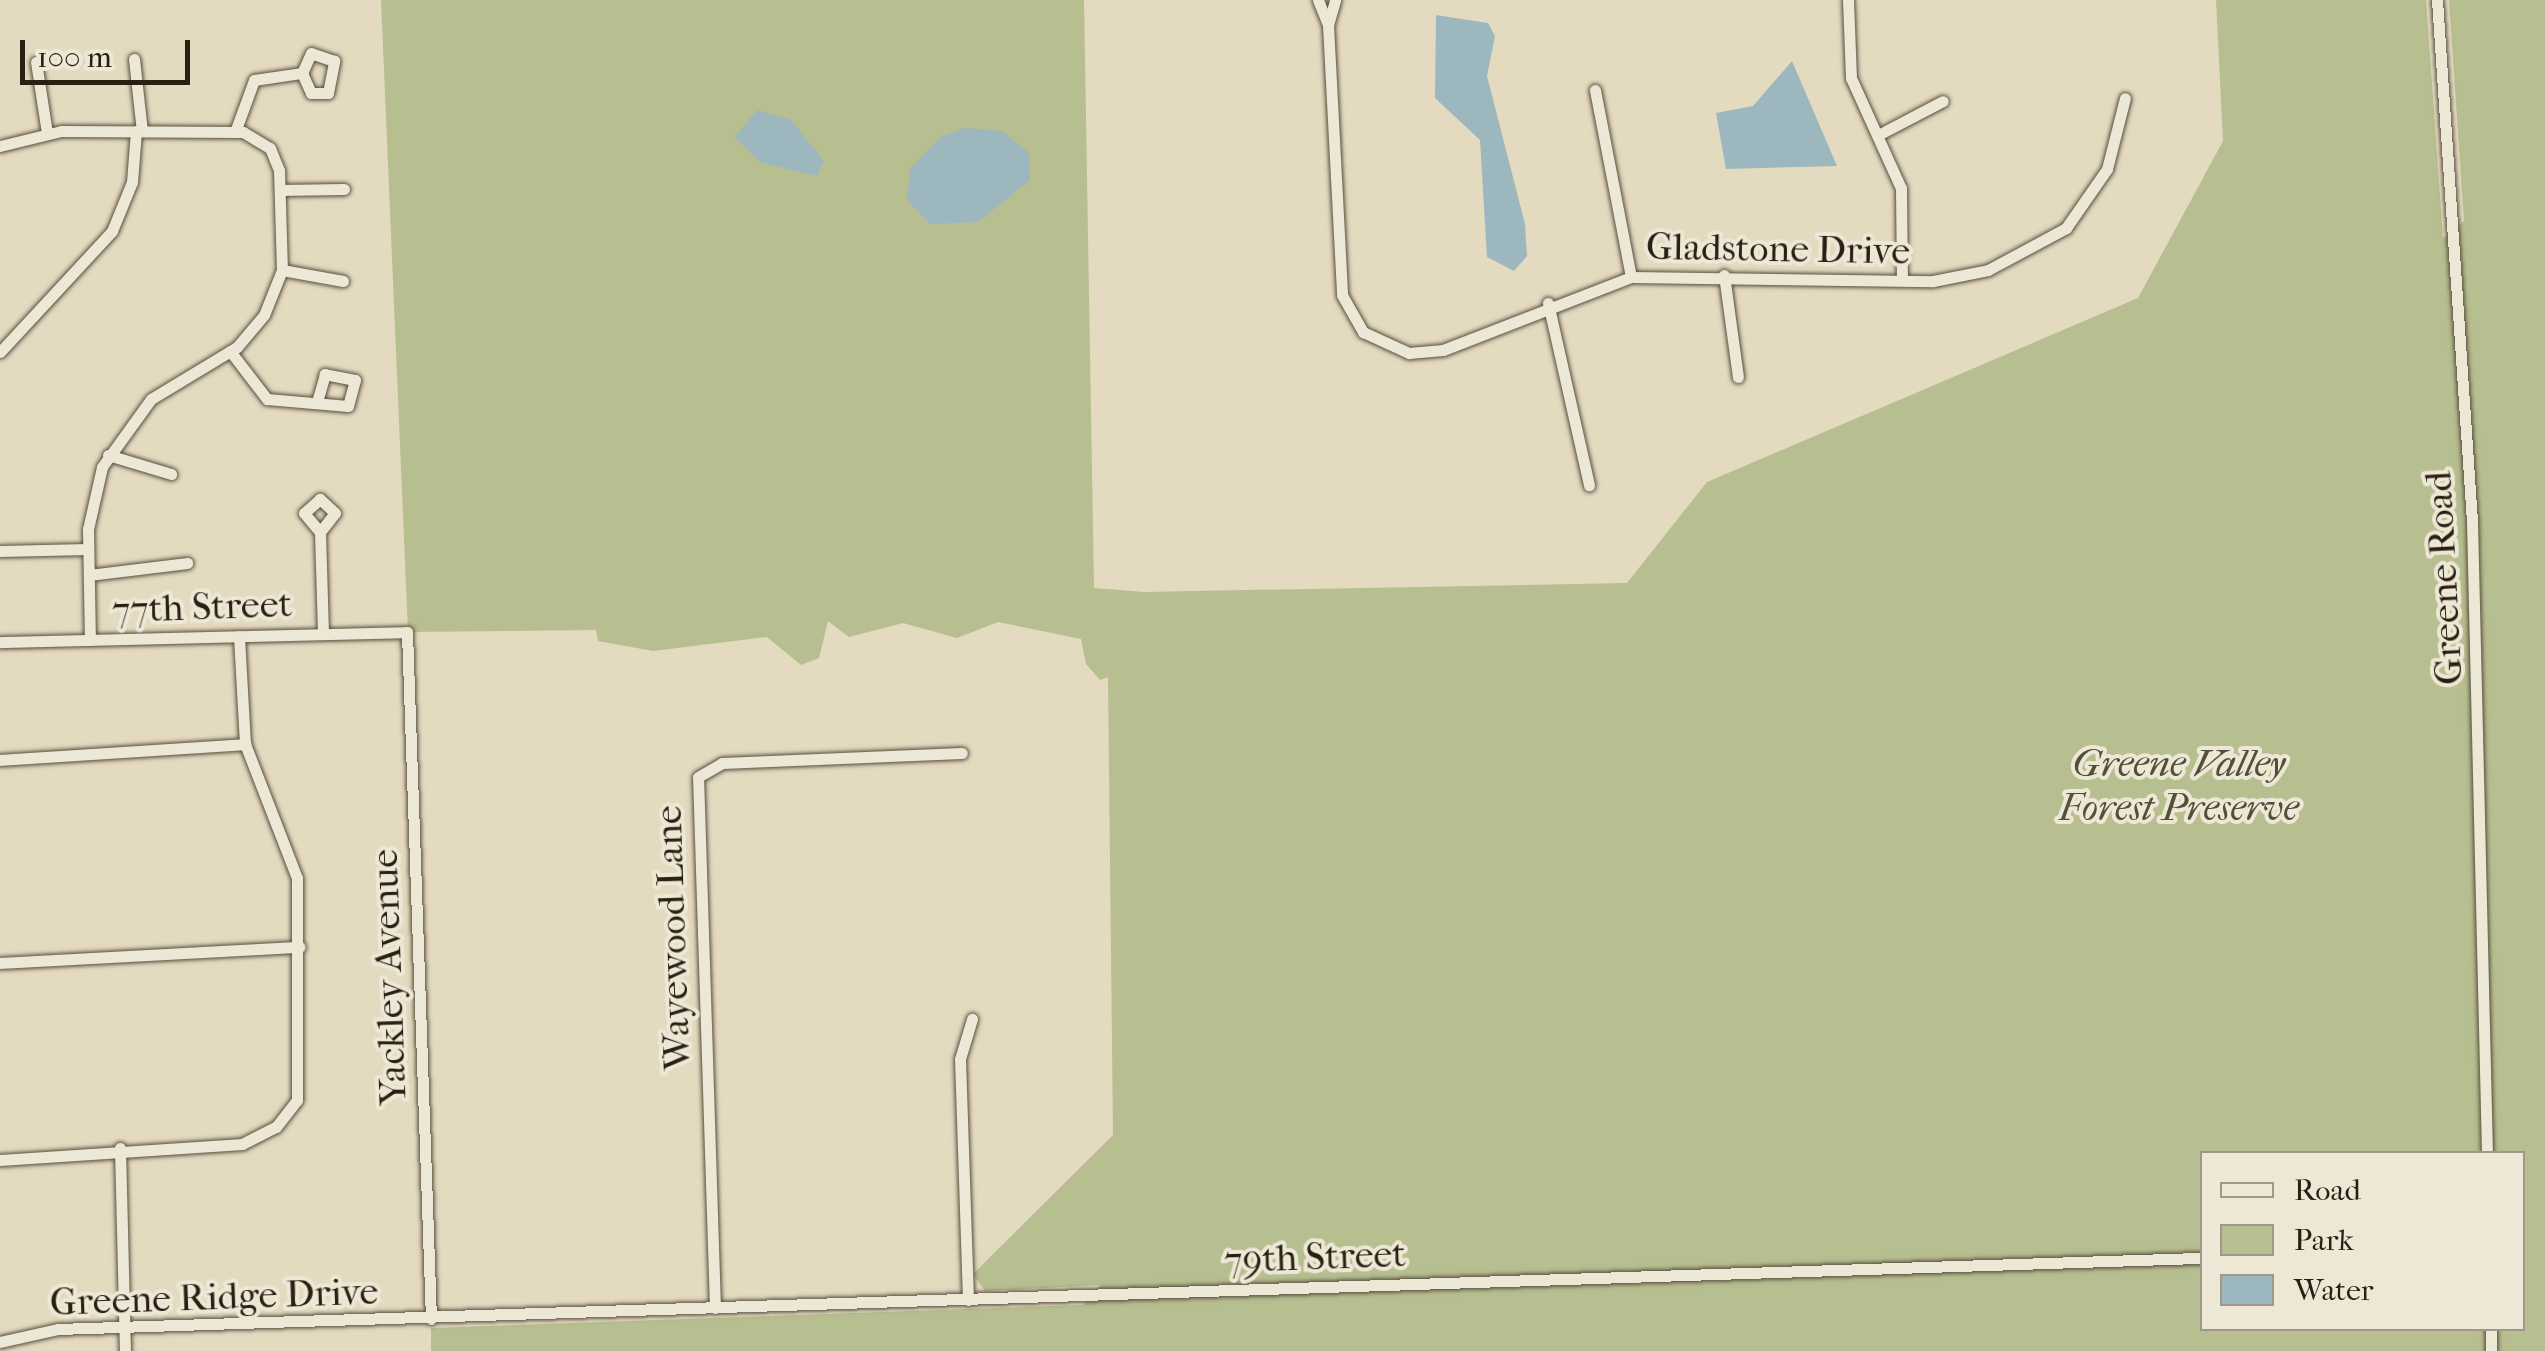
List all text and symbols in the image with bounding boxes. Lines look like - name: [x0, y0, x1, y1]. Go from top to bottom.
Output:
- scale bar: [25, 20, 195, 82]
- text: 100 m: [37, 40, 112, 75]
- street label: Gladstone Drive: [1646, 224, 1910, 274]
- street label: Greene Road: [2416, 470, 2472, 686]
- street label: 77th Street: [111, 581, 293, 633]
- park label: Greene Valley Forest Preserve: [2059, 741, 2299, 831]
- street label: Wayewood Lane: [646, 804, 700, 1072]
- street label: Yackley Avenue: [362, 848, 416, 1106]
- legend: [2200, 1151, 2525, 1331]
- text: Road: [2294, 1173, 2361, 1208]
- text: Park: [2294, 1223, 2354, 1258]
- street label: 79th Street: [1223, 1231, 1407, 1283]
- street label: Greene Ridge Drive: [49, 1268, 379, 1326]
- text: Water: [2294, 1273, 2374, 1308]

